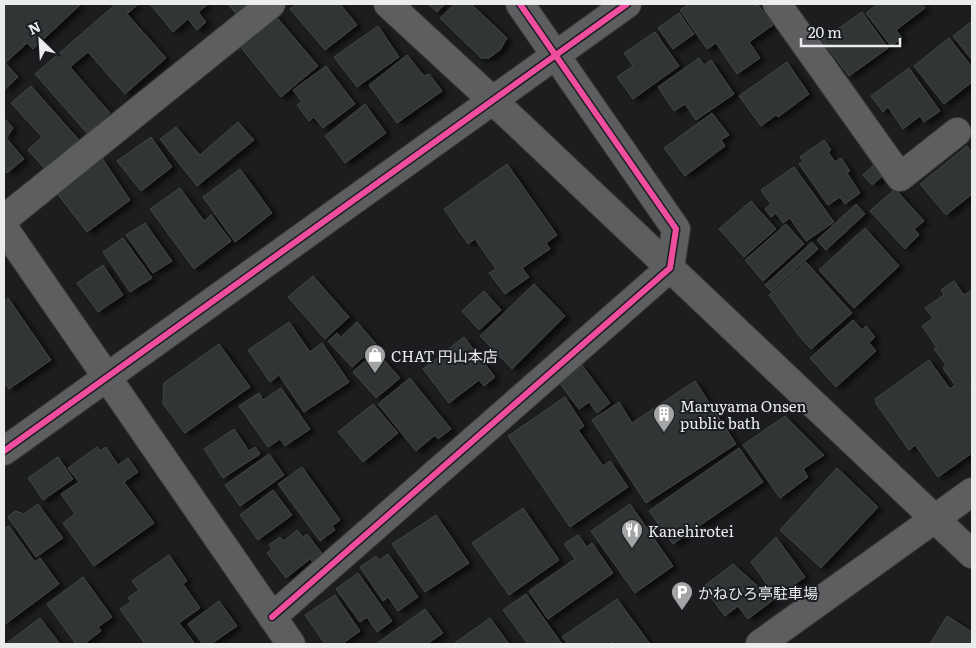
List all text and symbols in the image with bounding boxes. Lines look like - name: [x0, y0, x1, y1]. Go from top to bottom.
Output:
- north arrow: [15, 15, 65, 65]
- scale bar: [801, 15, 900, 47]
- text: N: [25, 16, 44, 39]
- text: 20 m: [808, 20, 842, 43]
- shop icon: CHAT 円山本店: [363, 343, 387, 374]
- place label: CHAT 円山本店: [391, 344, 498, 367]
- place label: Maruyama Onsen public bath: [680, 394, 806, 434]
- building icon: Maruyama Onsen public bath: [652, 402, 676, 433]
- restaurant icon: Kanehirotei: [620, 518, 644, 549]
- place label: Kanehirotei: [648, 519, 734, 542]
- parking icon: かねひろ亭駐車場: [670, 580, 694, 611]
- place label: かねひろ亭駐車場: [698, 581, 818, 604]

